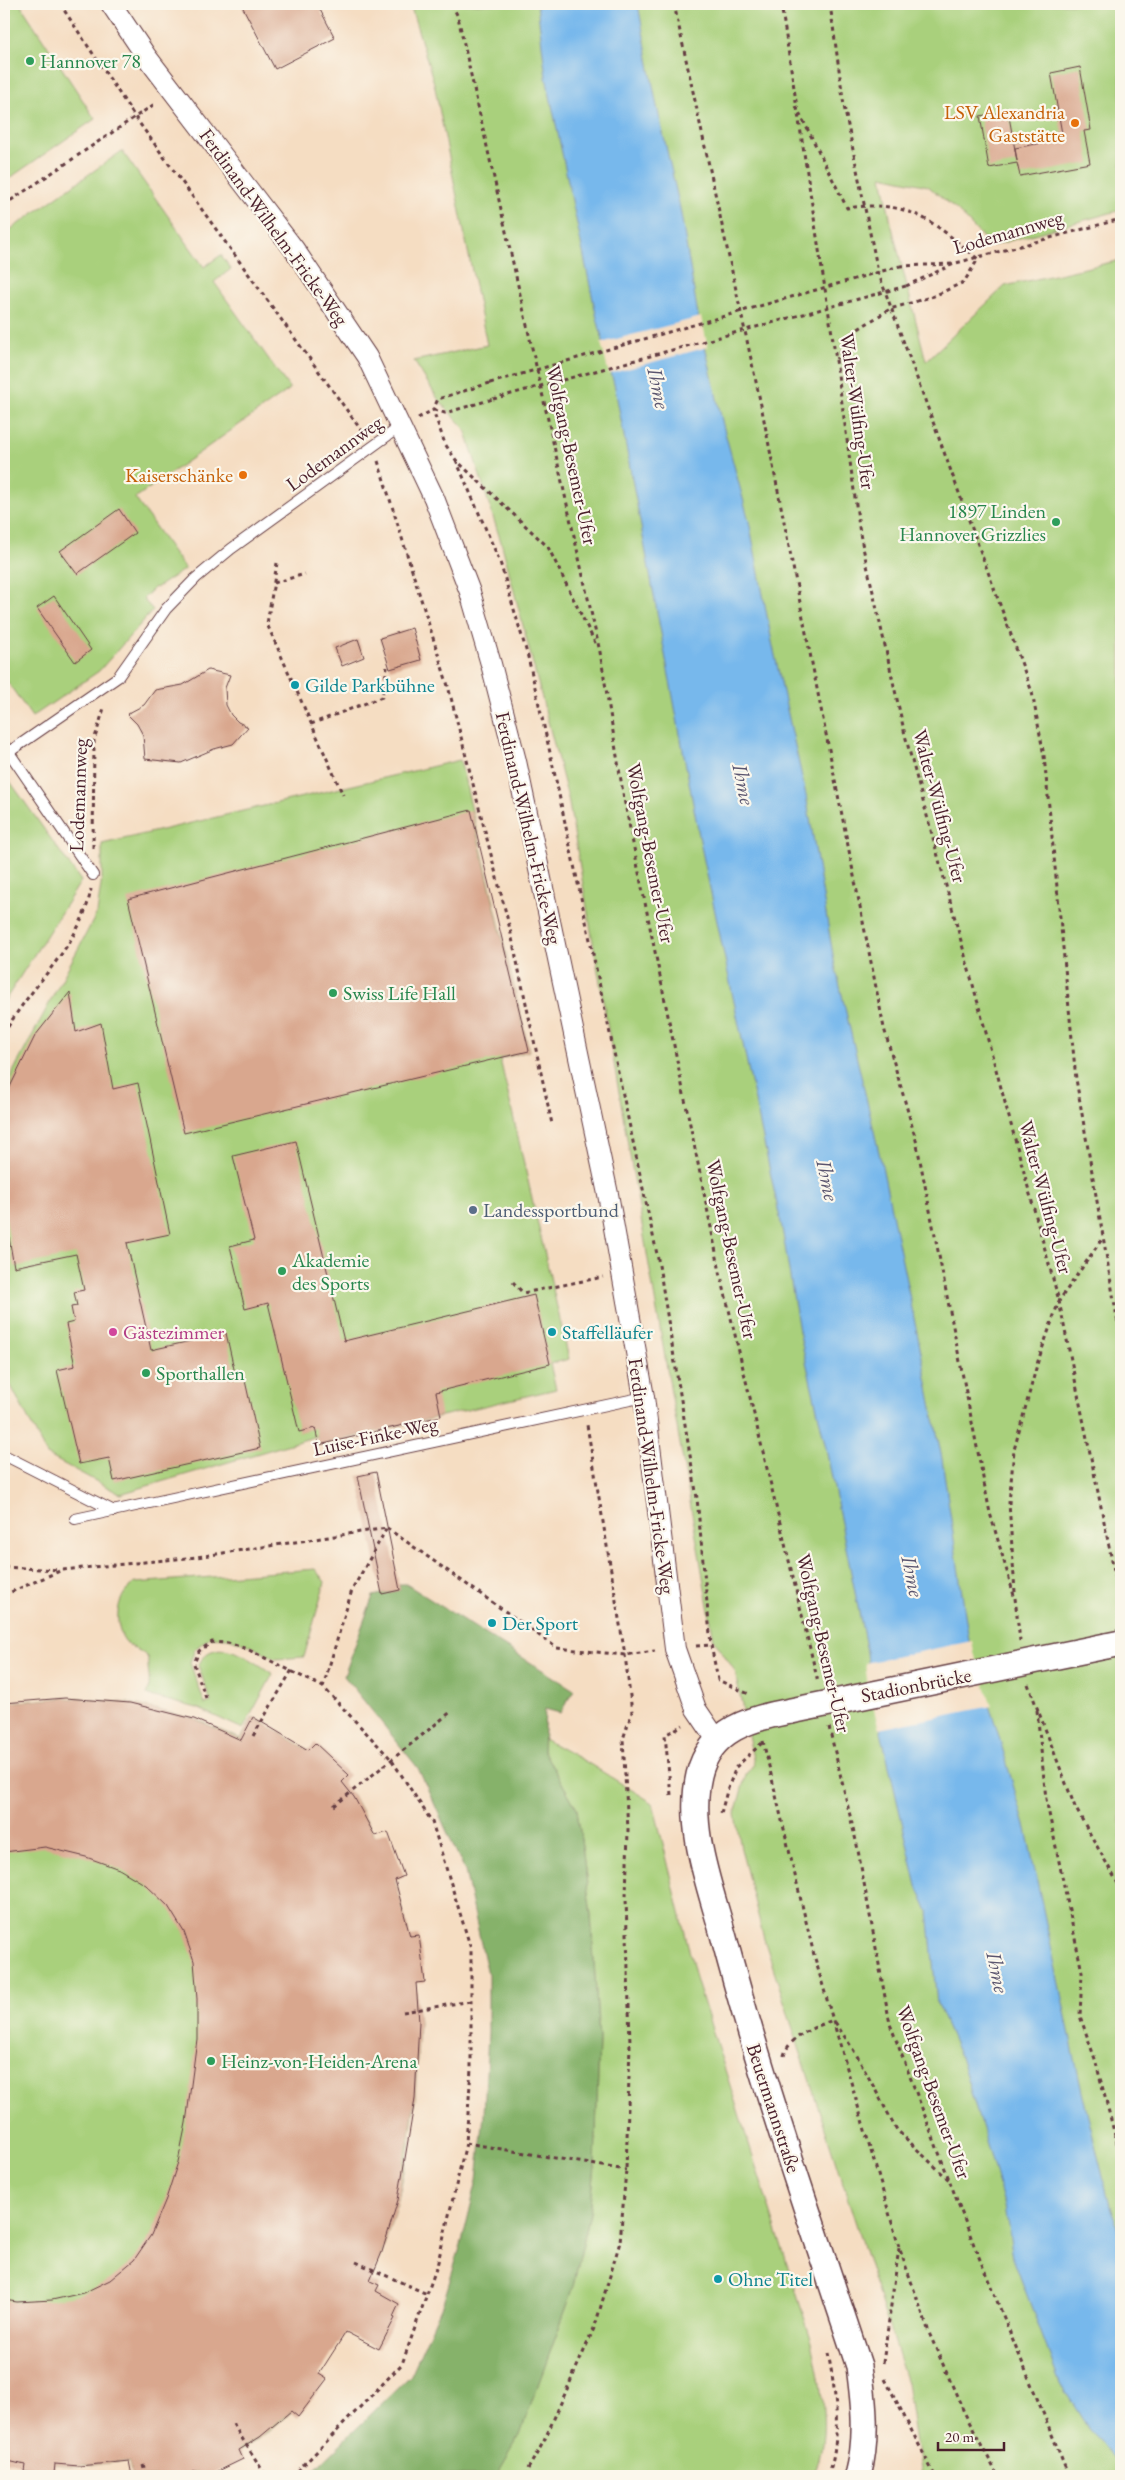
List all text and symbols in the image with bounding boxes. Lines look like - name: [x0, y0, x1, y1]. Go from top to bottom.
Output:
- place label: Hannover 78: [40, 48, 141, 74]
- marker: Hannover 78: [24, 55, 36, 67]
- place label: LSV Alexandria Gaststätte: [944, 99, 1065, 148]
- marker: LSV Alexandria Gaststätte: [1069, 117, 1081, 129]
- street label: Ferdinand-Wilhelm-Fricke-Weg: [194, 123, 355, 331]
- street label: Lodemannweg: [950, 204, 1066, 260]
- street label: Walter-Wülfing-Ufer: [834, 331, 882, 491]
- street label: Wolfgang-Besemer-Ufer: [540, 363, 604, 547]
- water label: Ihme: [641, 364, 677, 412]
- street label: Lodemannweg: [280, 409, 388, 497]
- place label: Kaiserschänke: [125, 462, 233, 488]
- marker: Kaiserschänke: [237, 469, 249, 481]
- place label: 1897 Linden Hannover Grizzlies: [899, 498, 1046, 547]
- marker: 1897 Linden Hannover Grizzlies: [1050, 516, 1062, 528]
- place label: Gilde Parkbühne: [305, 672, 435, 698]
- marker: Gilde Parkbühne: [289, 679, 301, 691]
- street label: Ferdinand-Wilhelm-Fricke-Weg: [490, 709, 569, 947]
- street label: Walter-Wülfing-Ufer: [907, 726, 973, 886]
- street label: Lodemannweg: [63, 738, 93, 852]
- water label: Ihme: [726, 760, 762, 808]
- street label: Wolfgang-Besemer-Ufer: [621, 761, 681, 946]
- place label: Swiss Life Hall: [343, 980, 456, 1006]
- marker: Swiss Life Hall: [327, 987, 339, 999]
- street label: Walter-Wülfing-Ufer: [1013, 1117, 1079, 1277]
- water label: Ihme: [810, 1156, 846, 1204]
- street label: Wolfgang-Besemer-Ufer: [700, 1157, 764, 1341]
- place label: Landessportbund: [483, 1197, 620, 1223]
- marker: Landessportbund: [467, 1204, 479, 1216]
- place label: Akademie des Sports: [291, 1247, 370, 1296]
- marker: Akademie des Sports: [276, 1265, 288, 1277]
- place label: Gästezimmer: [123, 1319, 224, 1345]
- place label: Staffelläufer: [562, 1319, 653, 1345]
- marker: Gästezimmer: [107, 1326, 119, 1338]
- marker: Staffelläufer: [546, 1326, 558, 1338]
- street label: Ferdinand-Wilhelm-Fricke-Weg: [623, 1356, 681, 1596]
- place label: Sporthallen: [156, 1360, 245, 1386]
- marker: Sporthallen: [140, 1367, 152, 1379]
- street label: Luise-Finke-Weg: [310, 1410, 440, 1462]
- street label: Wolfgang-Besemer-Ufer: [791, 1551, 857, 1735]
- water label: Ihme: [895, 1552, 931, 1600]
- place label: Der Sport: [502, 1610, 579, 1636]
- marker: Der Sport: [486, 1617, 498, 1629]
- street label: Stadionbrücke: [859, 1662, 974, 1708]
- water label: Ihme: [980, 1948, 1016, 1996]
- street label: Wolfgang-Besemer-Ufer: [891, 2002, 978, 2183]
- street label: Beuermannstraße: [741, 2040, 807, 2176]
- place label: Heinz-von-Heiden-Arena: [221, 2048, 417, 2074]
- marker: Heinz-von-Heiden-Arena: [205, 2055, 217, 2067]
- place label: Ohne Titel: [728, 2266, 813, 2292]
- marker: Ohne Titel: [712, 2273, 724, 2285]
- scale bar: [938, 2420, 1004, 2452]
- text: 20 m: [945, 2427, 974, 2446]

